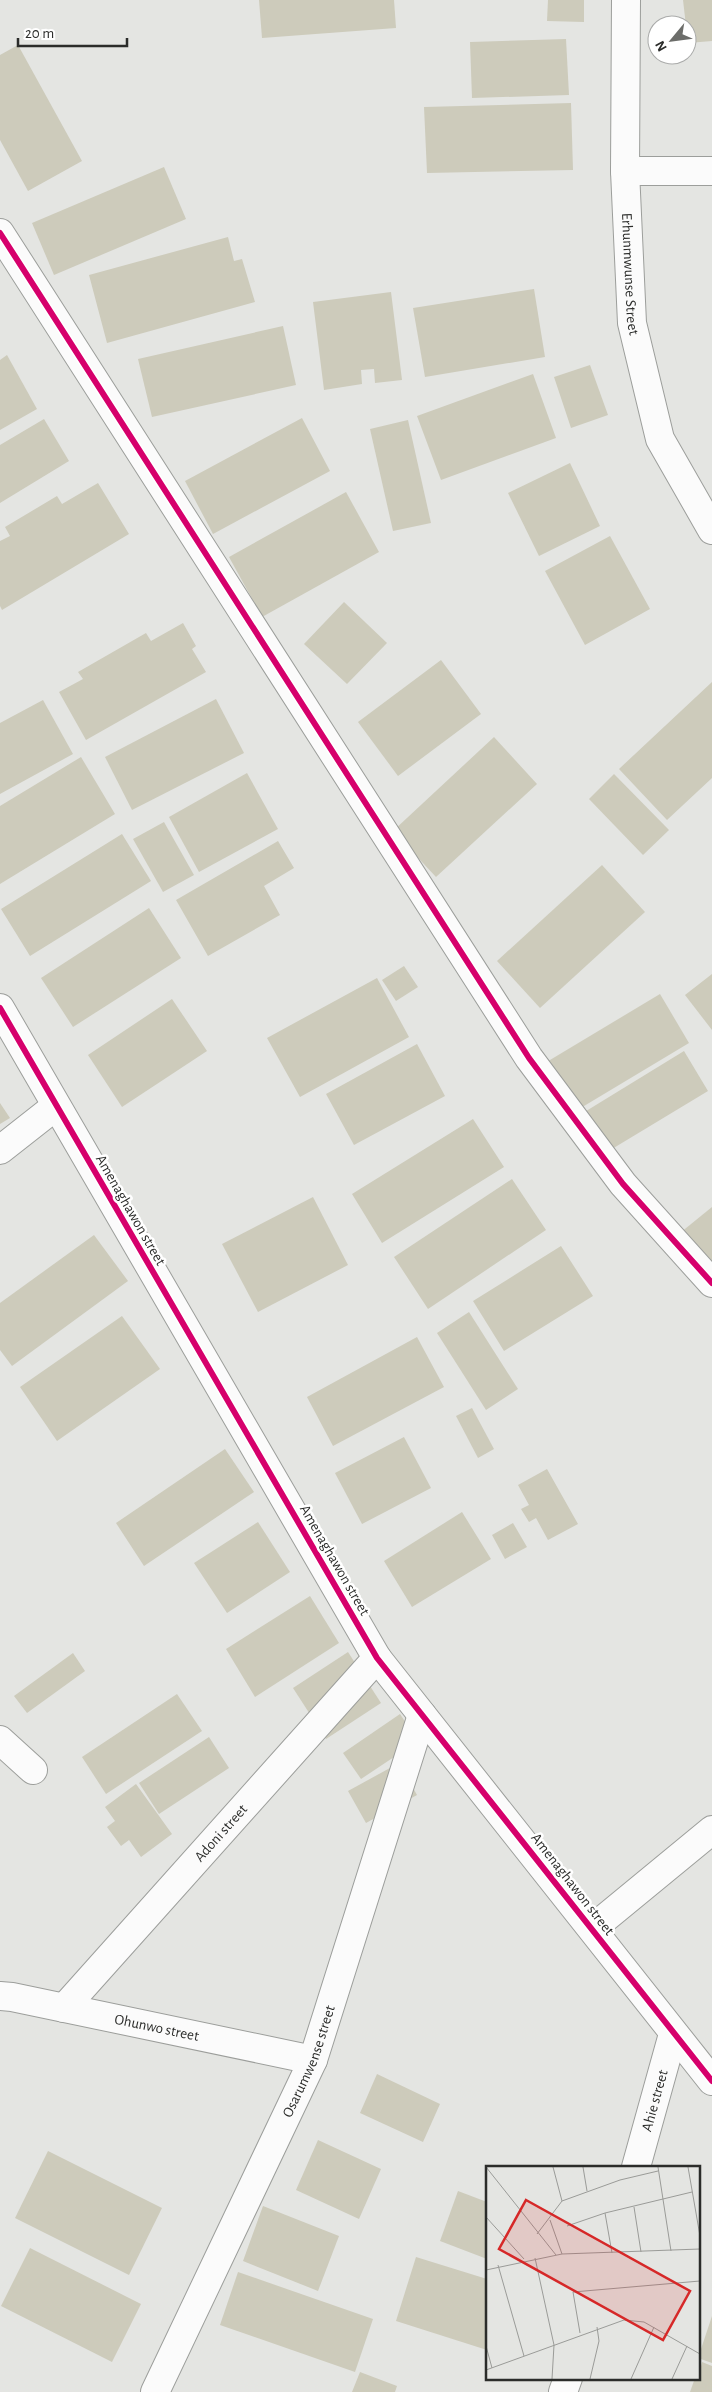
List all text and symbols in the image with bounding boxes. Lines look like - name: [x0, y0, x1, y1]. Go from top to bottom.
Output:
- scale bar: [18, 15, 126, 47]
- north arrow: [647, 15, 697, 65]
- text: 20 m: [25, 26, 54, 41]
- text: N: [653, 38, 670, 53]
- street label: Erhunmwunse Street: [619, 212, 642, 337]
- street label: Amenaghawon street: [93, 1152, 168, 1268]
- street label: Amenaghawon street: [297, 1502, 372, 1618]
- street label: Adoni street: [192, 1802, 250, 1865]
- street label: Amenaghawon street: [528, 1830, 617, 1938]
- street label: Osarumwense street: [280, 2003, 338, 2120]
- street label: Ohunwo street: [113, 2012, 201, 2044]
- street label: Ahie street: [639, 2068, 671, 2133]
- inset map: [486, 2166, 700, 2380]

